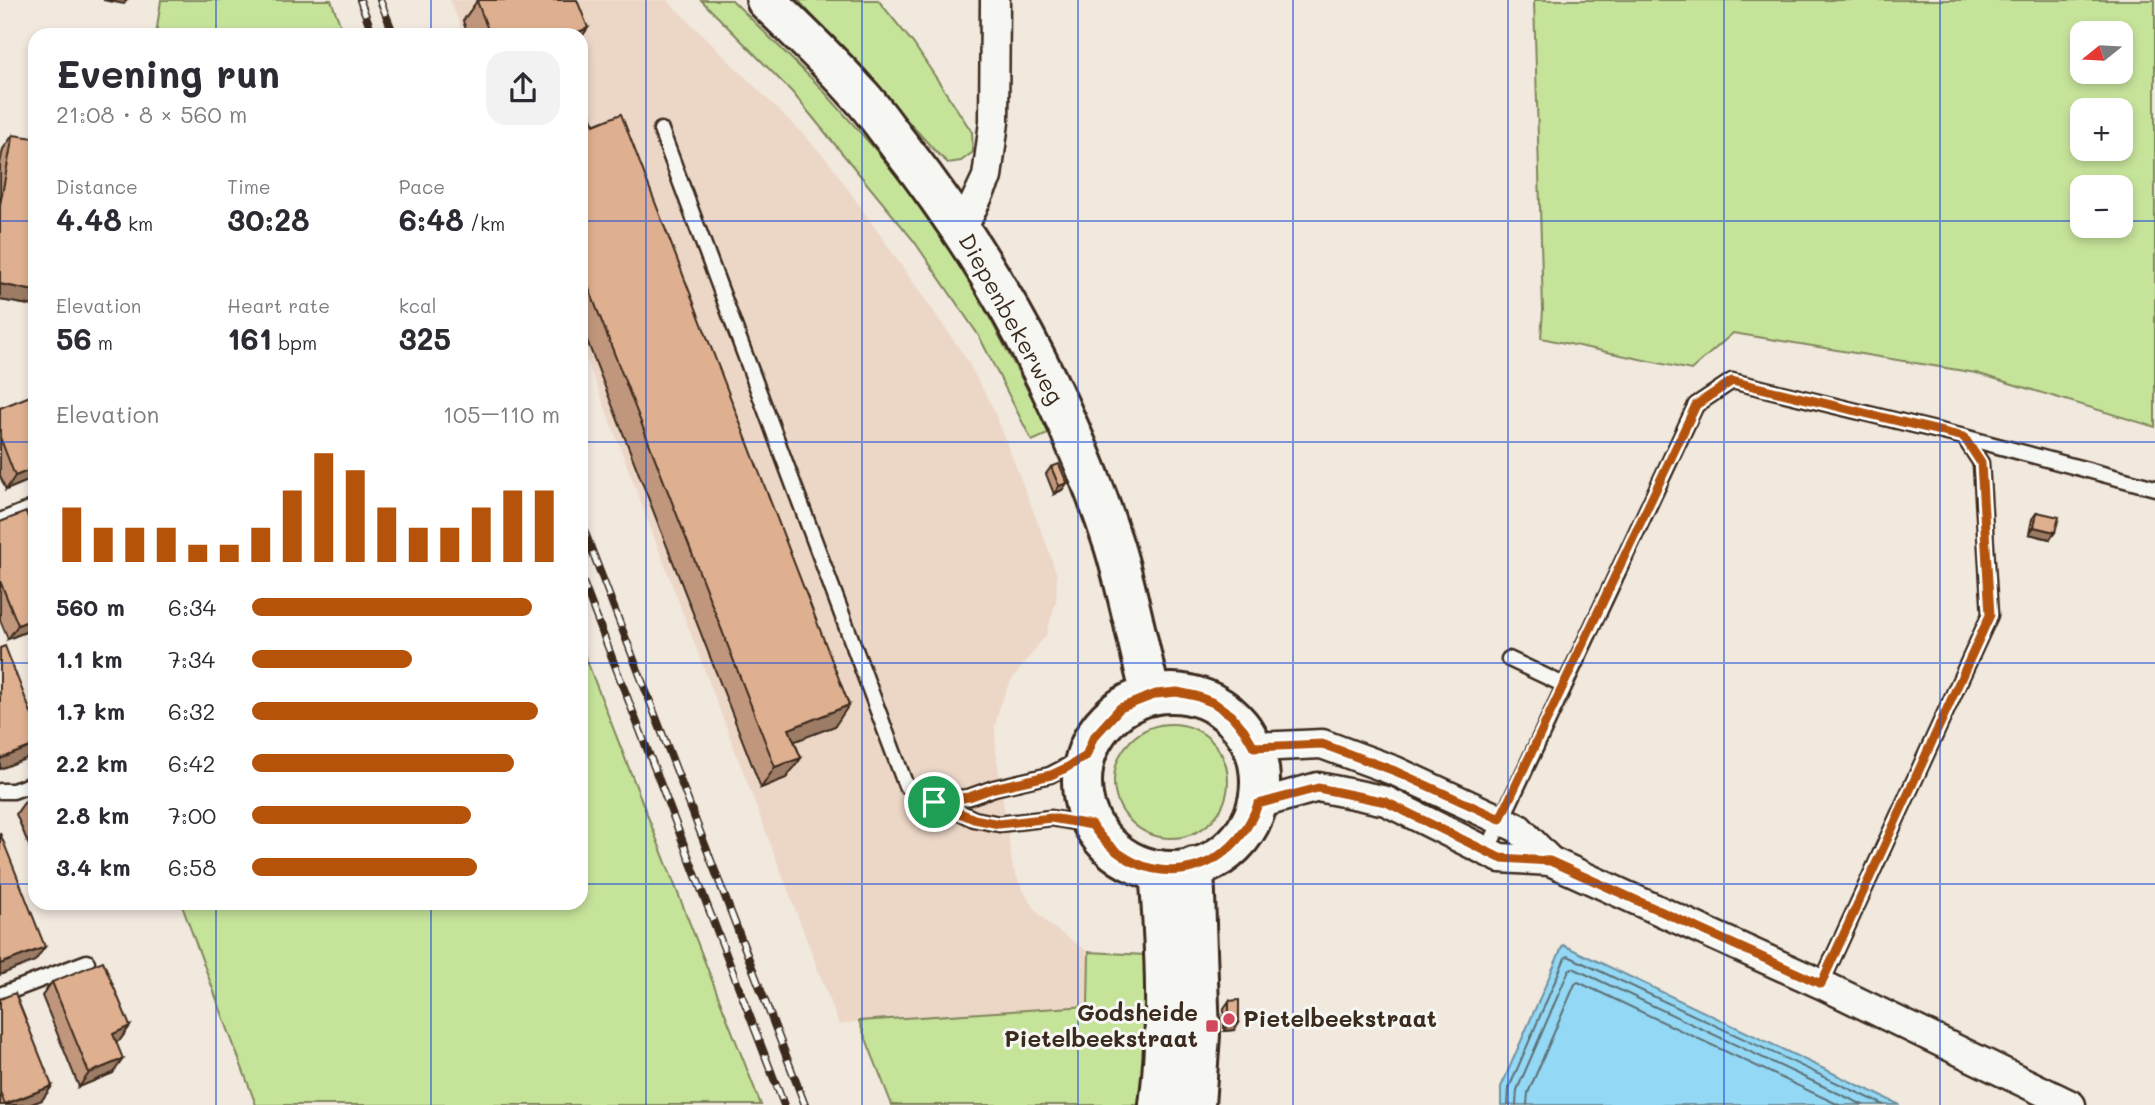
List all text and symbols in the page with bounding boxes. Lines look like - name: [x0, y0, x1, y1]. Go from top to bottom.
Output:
- north arrow: [2070, 21, 2133, 84]
- map controls: [2070, 21, 2133, 238]
- text: Evening run: [56, 48, 280, 98]
- button: share: [486, 51, 560, 125]
- button: +: [2070, 98, 2133, 161]
- text: 21:08 · 8 × 560 m: [56, 99, 247, 129]
- text: Distance: [56, 174, 138, 199]
- text: Time: [227, 174, 271, 199]
- text: Pace: [399, 174, 445, 199]
- button: −: [2070, 175, 2133, 238]
- text: 4.48: [56, 199, 122, 239]
- text: 30:28: [227, 199, 310, 239]
- text: 6:48: [399, 199, 464, 239]
- text: km: [122, 211, 153, 236]
- text: /km: [464, 211, 505, 236]
- street label: Diepenbekerweg: [953, 228, 1071, 409]
- text: Elevation: [56, 293, 141, 318]
- text: Heart rate: [227, 293, 330, 318]
- text: kcal: [399, 293, 437, 318]
- text: 56: [56, 318, 92, 358]
- text: 161: [227, 318, 272, 358]
- text: 325: [399, 318, 451, 358]
- text: m: [92, 330, 113, 355]
- text: bpm: [272, 330, 317, 355]
- text: Elevation: [56, 399, 159, 429]
- text: 105–110 m: [443, 399, 560, 429]
- text: 560 m: [56, 592, 125, 622]
- text: 6:34: [168, 592, 216, 622]
- text: 1.1 km: [56, 644, 122, 674]
- text: 7:34: [168, 644, 215, 674]
- text: 1.7 km: [56, 696, 125, 726]
- text: 6:32: [168, 696, 215, 726]
- text: 2.2 km: [56, 748, 128, 778]
- text: 6:42: [168, 748, 215, 778]
- pin: [904, 772, 964, 832]
- icon: arrive: [915, 783, 953, 821]
- text: 2.8 km: [56, 800, 129, 830]
- text: 7:00: [168, 800, 216, 830]
- text: 3.4 km: [56, 852, 130, 882]
- text: 6:58: [168, 852, 216, 882]
- place label: Godsheide Pietelbeekstraat: [1004, 997, 1198, 1053]
- place label: Pietelbeekstraat: [1243, 1003, 1437, 1033]
- marker: Pietelbeekstraat: [1221, 1011, 1237, 1027]
- marker: Godsheide Pietelbeekstraat: [1204, 1018, 1220, 1034]

